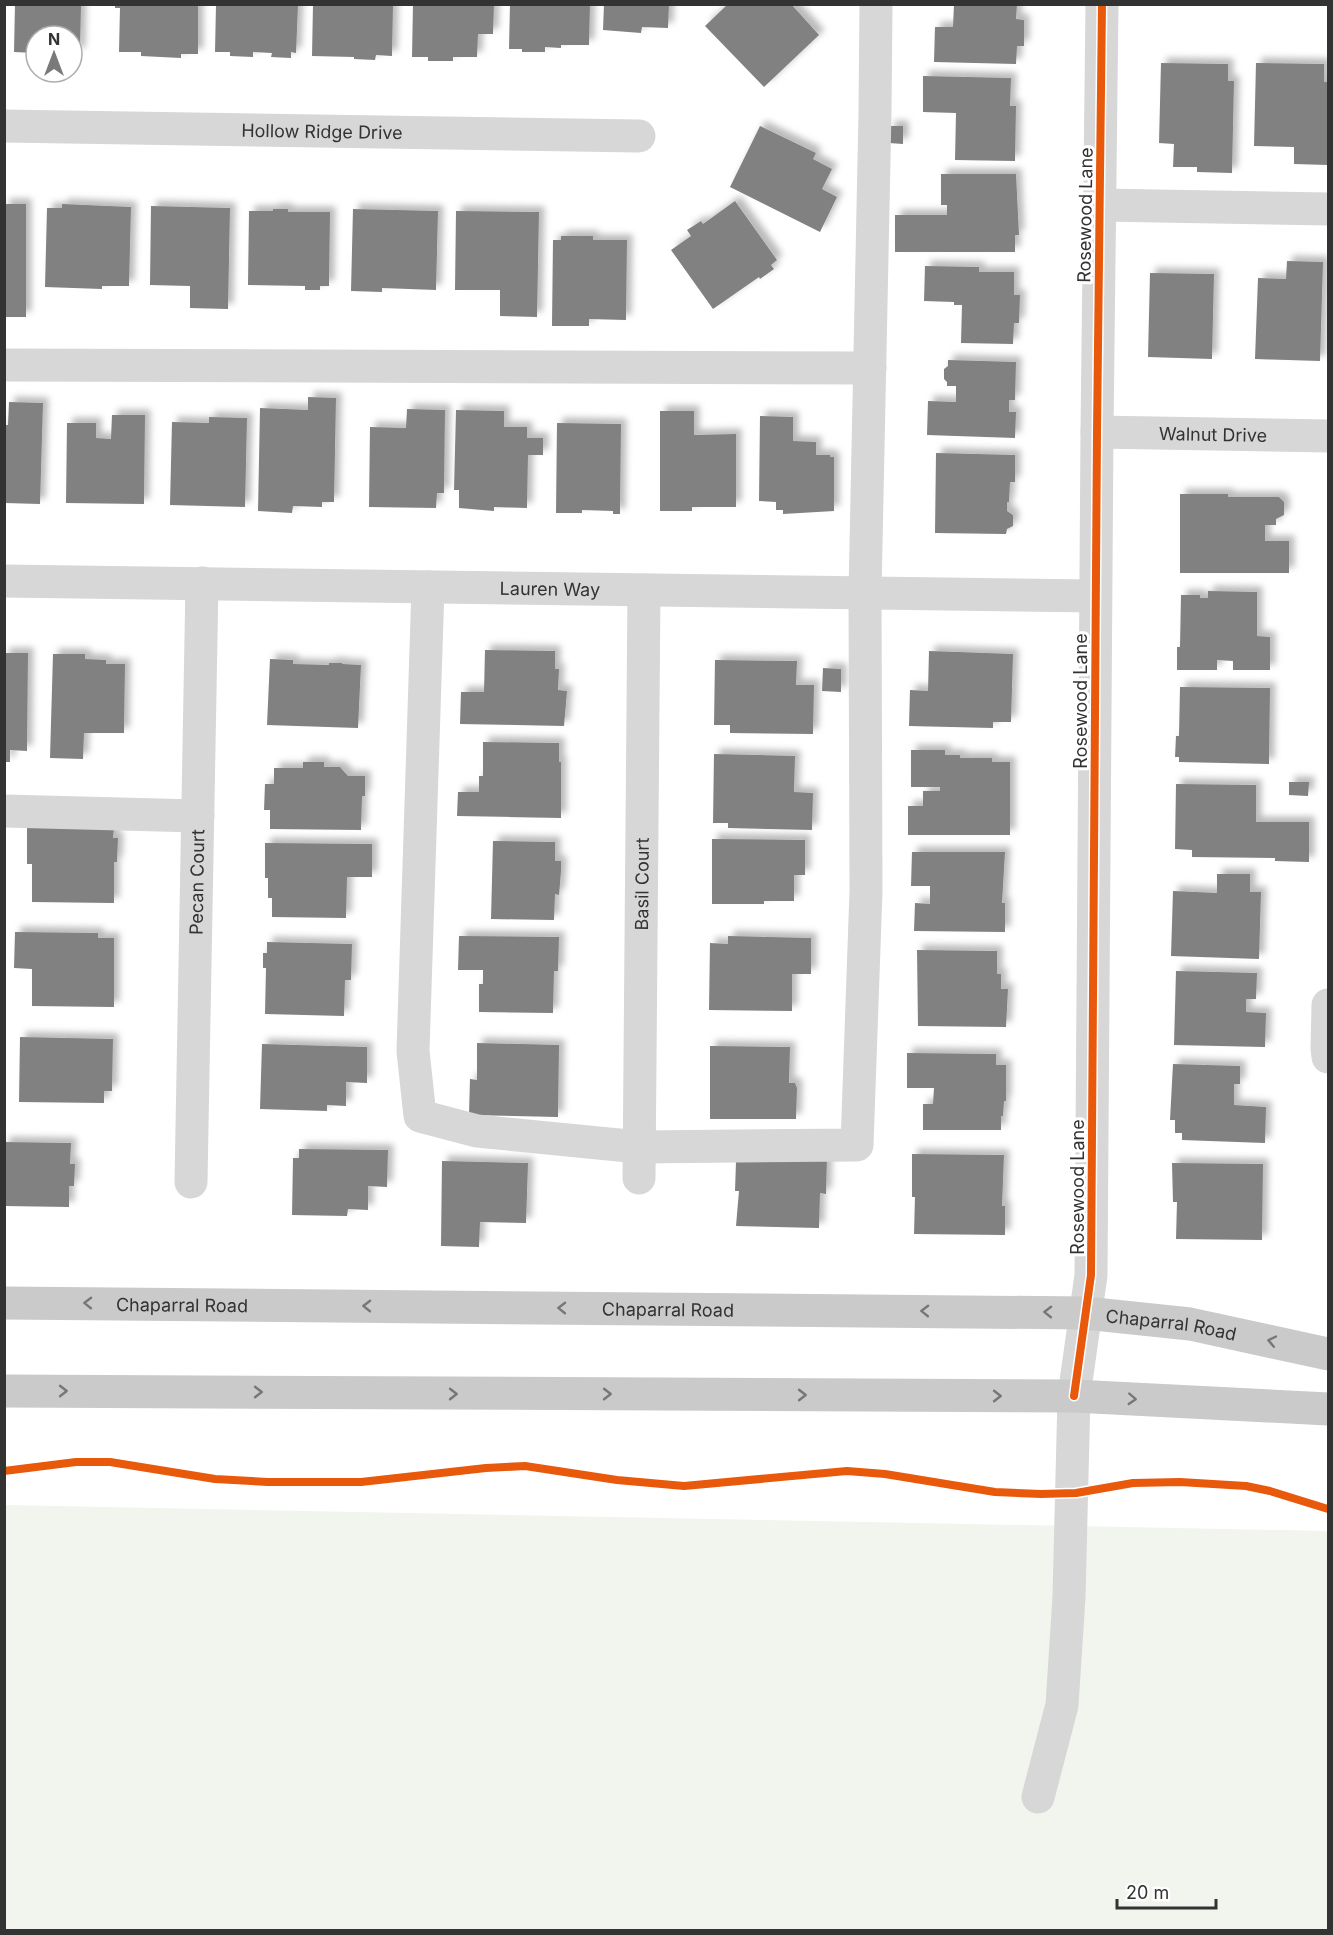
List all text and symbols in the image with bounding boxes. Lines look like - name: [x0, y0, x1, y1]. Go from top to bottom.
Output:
- north arrow: [24, 24, 84, 84]
- text: N: [48, 29, 60, 49]
- street label: Hollow Ridge Drive: [241, 119, 403, 143]
- street label: Rosewood Lane: [1073, 147, 1097, 283]
- street label: Walnut Drive: [1159, 423, 1267, 445]
- street label: Lauren Way: [500, 577, 600, 600]
- street label: Rosewood Lane: [1070, 633, 1091, 769]
- street label: Pecan Court: [185, 829, 208, 935]
- street label: Basil Court: [631, 837, 652, 930]
- street label: Rosewood Lane: [1067, 1119, 1088, 1255]
- street label: Chaparral Road: [116, 1294, 248, 1316]
- one-way arrow: [84, 1297, 93, 1310]
- street label: Chaparral Road: [602, 1298, 734, 1320]
- one-way arrow: [363, 1300, 372, 1312]
- one-way arrow: [558, 1302, 567, 1314]
- one-way arrow: [921, 1305, 930, 1317]
- street label: Chaparral Road: [1105, 1305, 1239, 1344]
- one-way arrow: [1044, 1306, 1053, 1319]
- one-way arrow: [1267, 1335, 1277, 1348]
- one-way arrow: [58, 1385, 67, 1397]
- one-way arrow: [253, 1386, 262, 1399]
- one-way arrow: [448, 1388, 457, 1400]
- one-way arrow: [602, 1388, 611, 1400]
- one-way arrow: [797, 1389, 806, 1401]
- one-way arrow: [992, 1390, 1001, 1402]
- one-way arrow: [1128, 1393, 1137, 1406]
- scale bar: [1117, 1872, 1216, 1910]
- text: 20 m: [1126, 1882, 1169, 1903]

